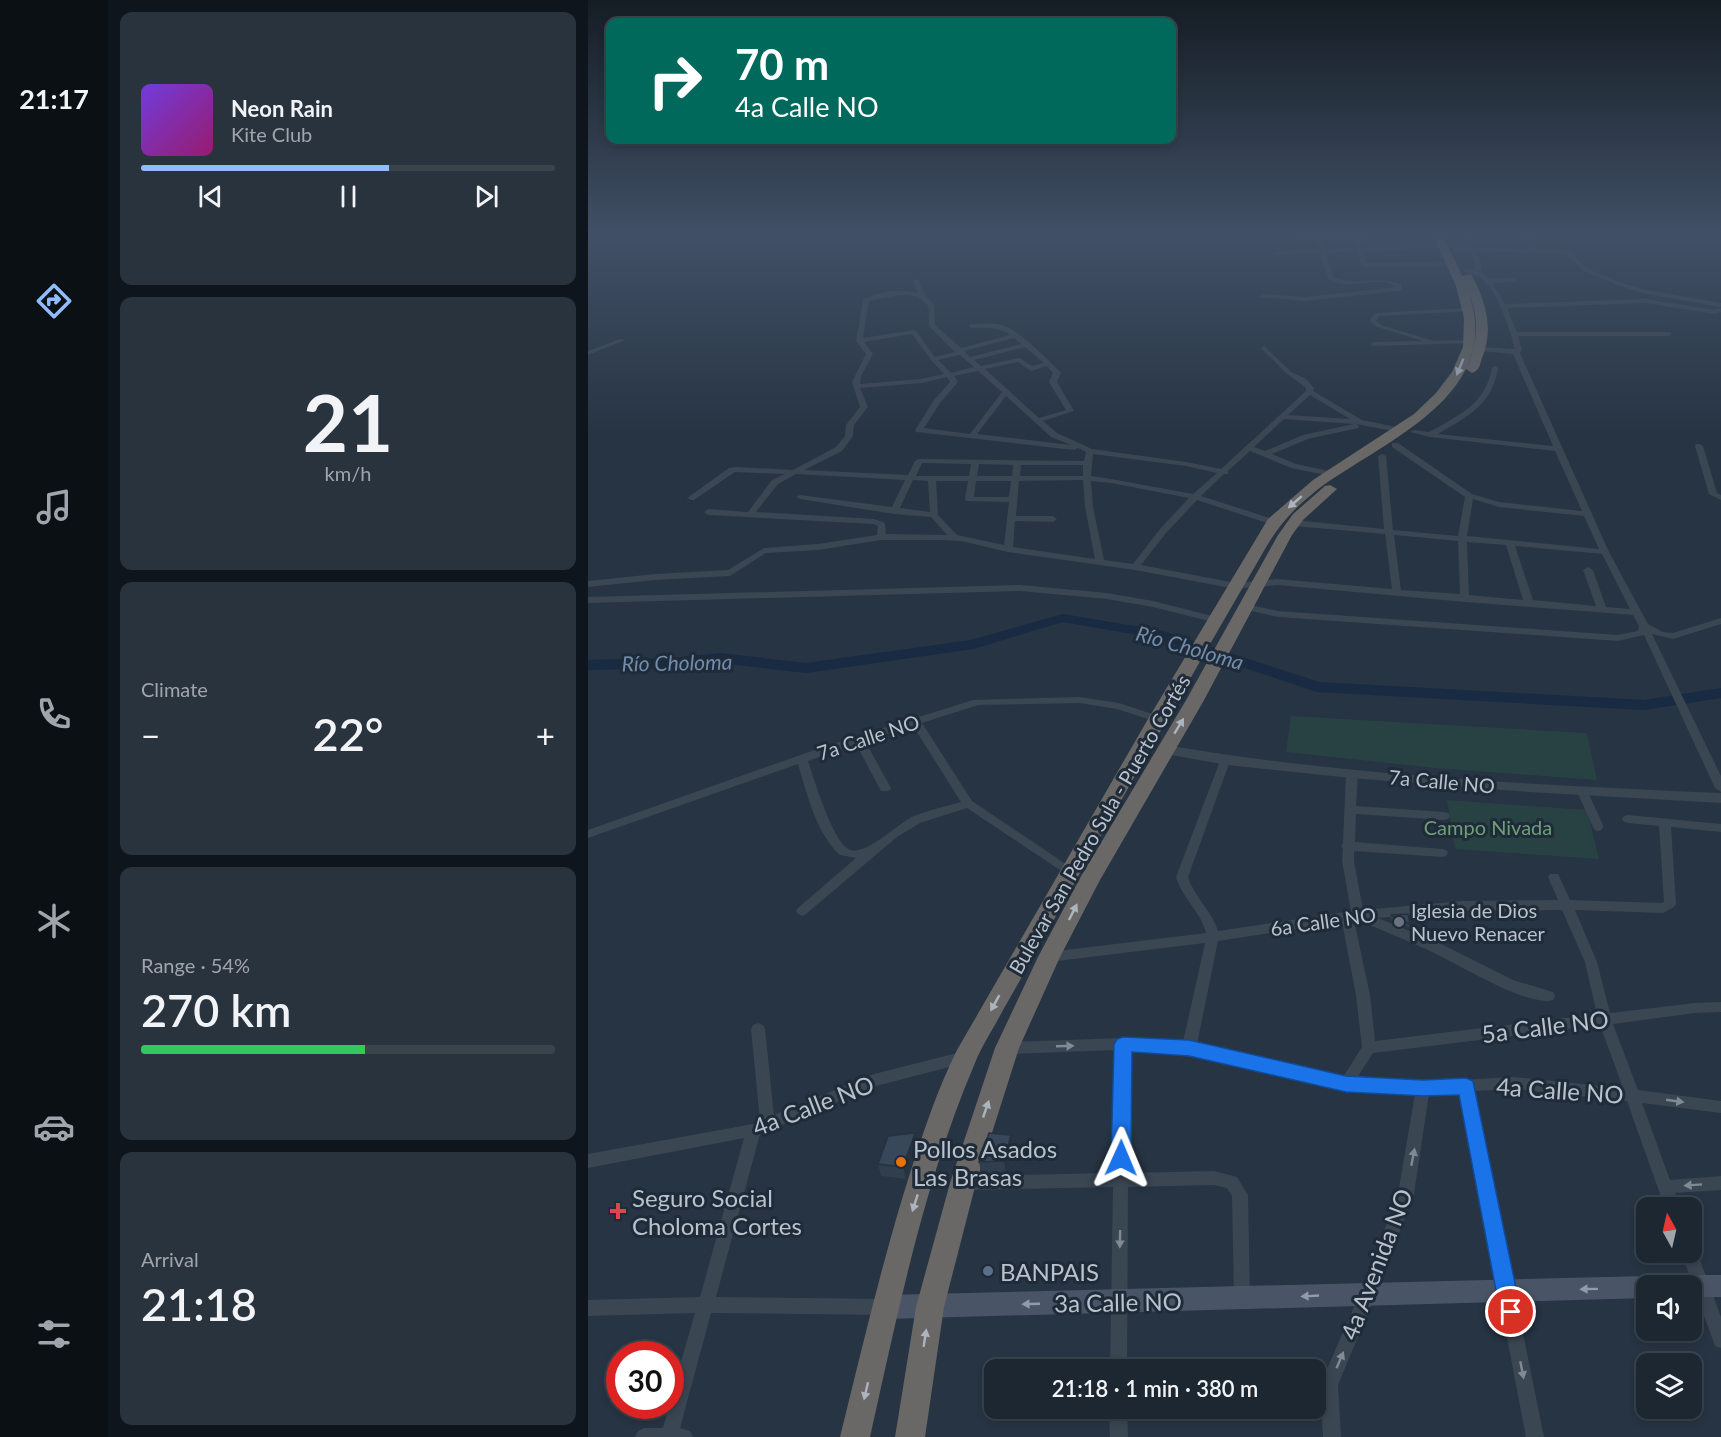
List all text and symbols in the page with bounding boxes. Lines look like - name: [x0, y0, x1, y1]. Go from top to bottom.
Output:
- text: 70 m: [735, 39, 829, 89]
- icon: right: [636, 42, 714, 120]
- text: 21:17: [19, 82, 89, 115]
- text: 4a Calle NO: [735, 90, 879, 123]
- text: Neon Rain: [231, 95, 333, 122]
- text: Kite Club: [231, 122, 312, 146]
- icon: previous: [194, 180, 227, 213]
- icon: pause: [332, 180, 365, 213]
- icon: next: [470, 180, 503, 213]
- icon: directions: [33, 280, 75, 322]
- one-way arrow: [1455, 358, 1464, 376]
- text: 21: [303, 375, 393, 469]
- text: km/h: [325, 461, 371, 485]
- icon: music: [33, 486, 75, 528]
- one-way arrow: [1288, 495, 1303, 508]
- water label: Río Choloma: [1133, 620, 1247, 674]
- water label: Río Choloma: [621, 649, 733, 675]
- street label: Bulevar San Pedro Sula - Puerto Cortés: [1003, 670, 1195, 978]
- text: Climate: [141, 677, 208, 701]
- icon: phone: [33, 693, 75, 735]
- text: 22°: [313, 707, 383, 761]
- street label: 7a Calle NO: [814, 709, 922, 765]
- text: −: [141, 715, 160, 755]
- text: +: [536, 715, 555, 755]
- one-way arrow: [1174, 718, 1185, 734]
- street label: 7a Calle NO: [1388, 764, 1496, 798]
- park label: Campo Nivada: [1424, 815, 1552, 839]
- place label: Iglesia de Dios Nuevo Renacer: [1411, 898, 1546, 945]
- icon: climate: [33, 900, 75, 942]
- street label: 6a Calle NO: [1269, 902, 1377, 940]
- one-way arrow: [1068, 903, 1078, 920]
- marker: Iglesia de Dios Nuevo Renacer: [1392, 915, 1406, 929]
- text: Range · 54%: [141, 953, 250, 977]
- text: 270 km: [141, 983, 291, 1037]
- one-way arrow: [990, 995, 1001, 1011]
- street label: 5a Calle NO: [1480, 1004, 1610, 1048]
- one-way arrow: [1056, 1042, 1075, 1051]
- street label: 4a Calle NO: [748, 1069, 878, 1141]
- street label: 4a Calle NO: [1495, 1071, 1625, 1109]
- one-way arrow: [1665, 1096, 1684, 1105]
- one-way arrow: [982, 1100, 992, 1118]
- icon: car: [33, 1106, 75, 1148]
- position arrow: [1089, 1126, 1153, 1190]
- place label: Pollos Asados Las Brasas: [913, 1134, 1057, 1191]
- one-way arrow: [1409, 1147, 1418, 1166]
- marker: Pollos Asados Las Brasas: [894, 1155, 908, 1169]
- one-way arrow: [1684, 1180, 1703, 1190]
- place label: Seguro Social Choloma Cortes: [632, 1183, 802, 1240]
- street label: 4a Avenida NO: [1334, 1184, 1418, 1344]
- one-way arrow: [909, 1194, 919, 1212]
- north arrow: [1636, 1197, 1702, 1263]
- map controls: [1636, 1197, 1702, 1419]
- marker: Seguro Social Choloma Cortes: [609, 1202, 627, 1220]
- one-way arrow: [1115, 1229, 1125, 1248]
- text: Arrival: [141, 1247, 199, 1271]
- place label: BANPAIS: [1000, 1257, 1099, 1286]
- marker: BANPAIS: [981, 1264, 995, 1278]
- button: sound: [1636, 1275, 1702, 1341]
- text: 21:18: [141, 1277, 257, 1331]
- one-way arrow: [1579, 1284, 1598, 1294]
- street label: 3a Calle NO: [1054, 1286, 1182, 1318]
- pin: [1485, 1286, 1536, 1337]
- one-way arrow: [1300, 1292, 1319, 1301]
- icon: arrive: [1494, 1295, 1527, 1328]
- one-way arrow: [1021, 1299, 1040, 1308]
- icon: filters: [33, 1313, 75, 1355]
- one-way arrow: [921, 1328, 930, 1347]
- speed limit sign: 30: [606, 1341, 684, 1419]
- one-way arrow: [1335, 1350, 1345, 1368]
- button: layers: [1636, 1353, 1702, 1419]
- one-way arrow: [1518, 1361, 1527, 1380]
- text: 21:18 · 1 min · 380 m: [1052, 1375, 1258, 1402]
- one-way arrow: [861, 1382, 870, 1401]

